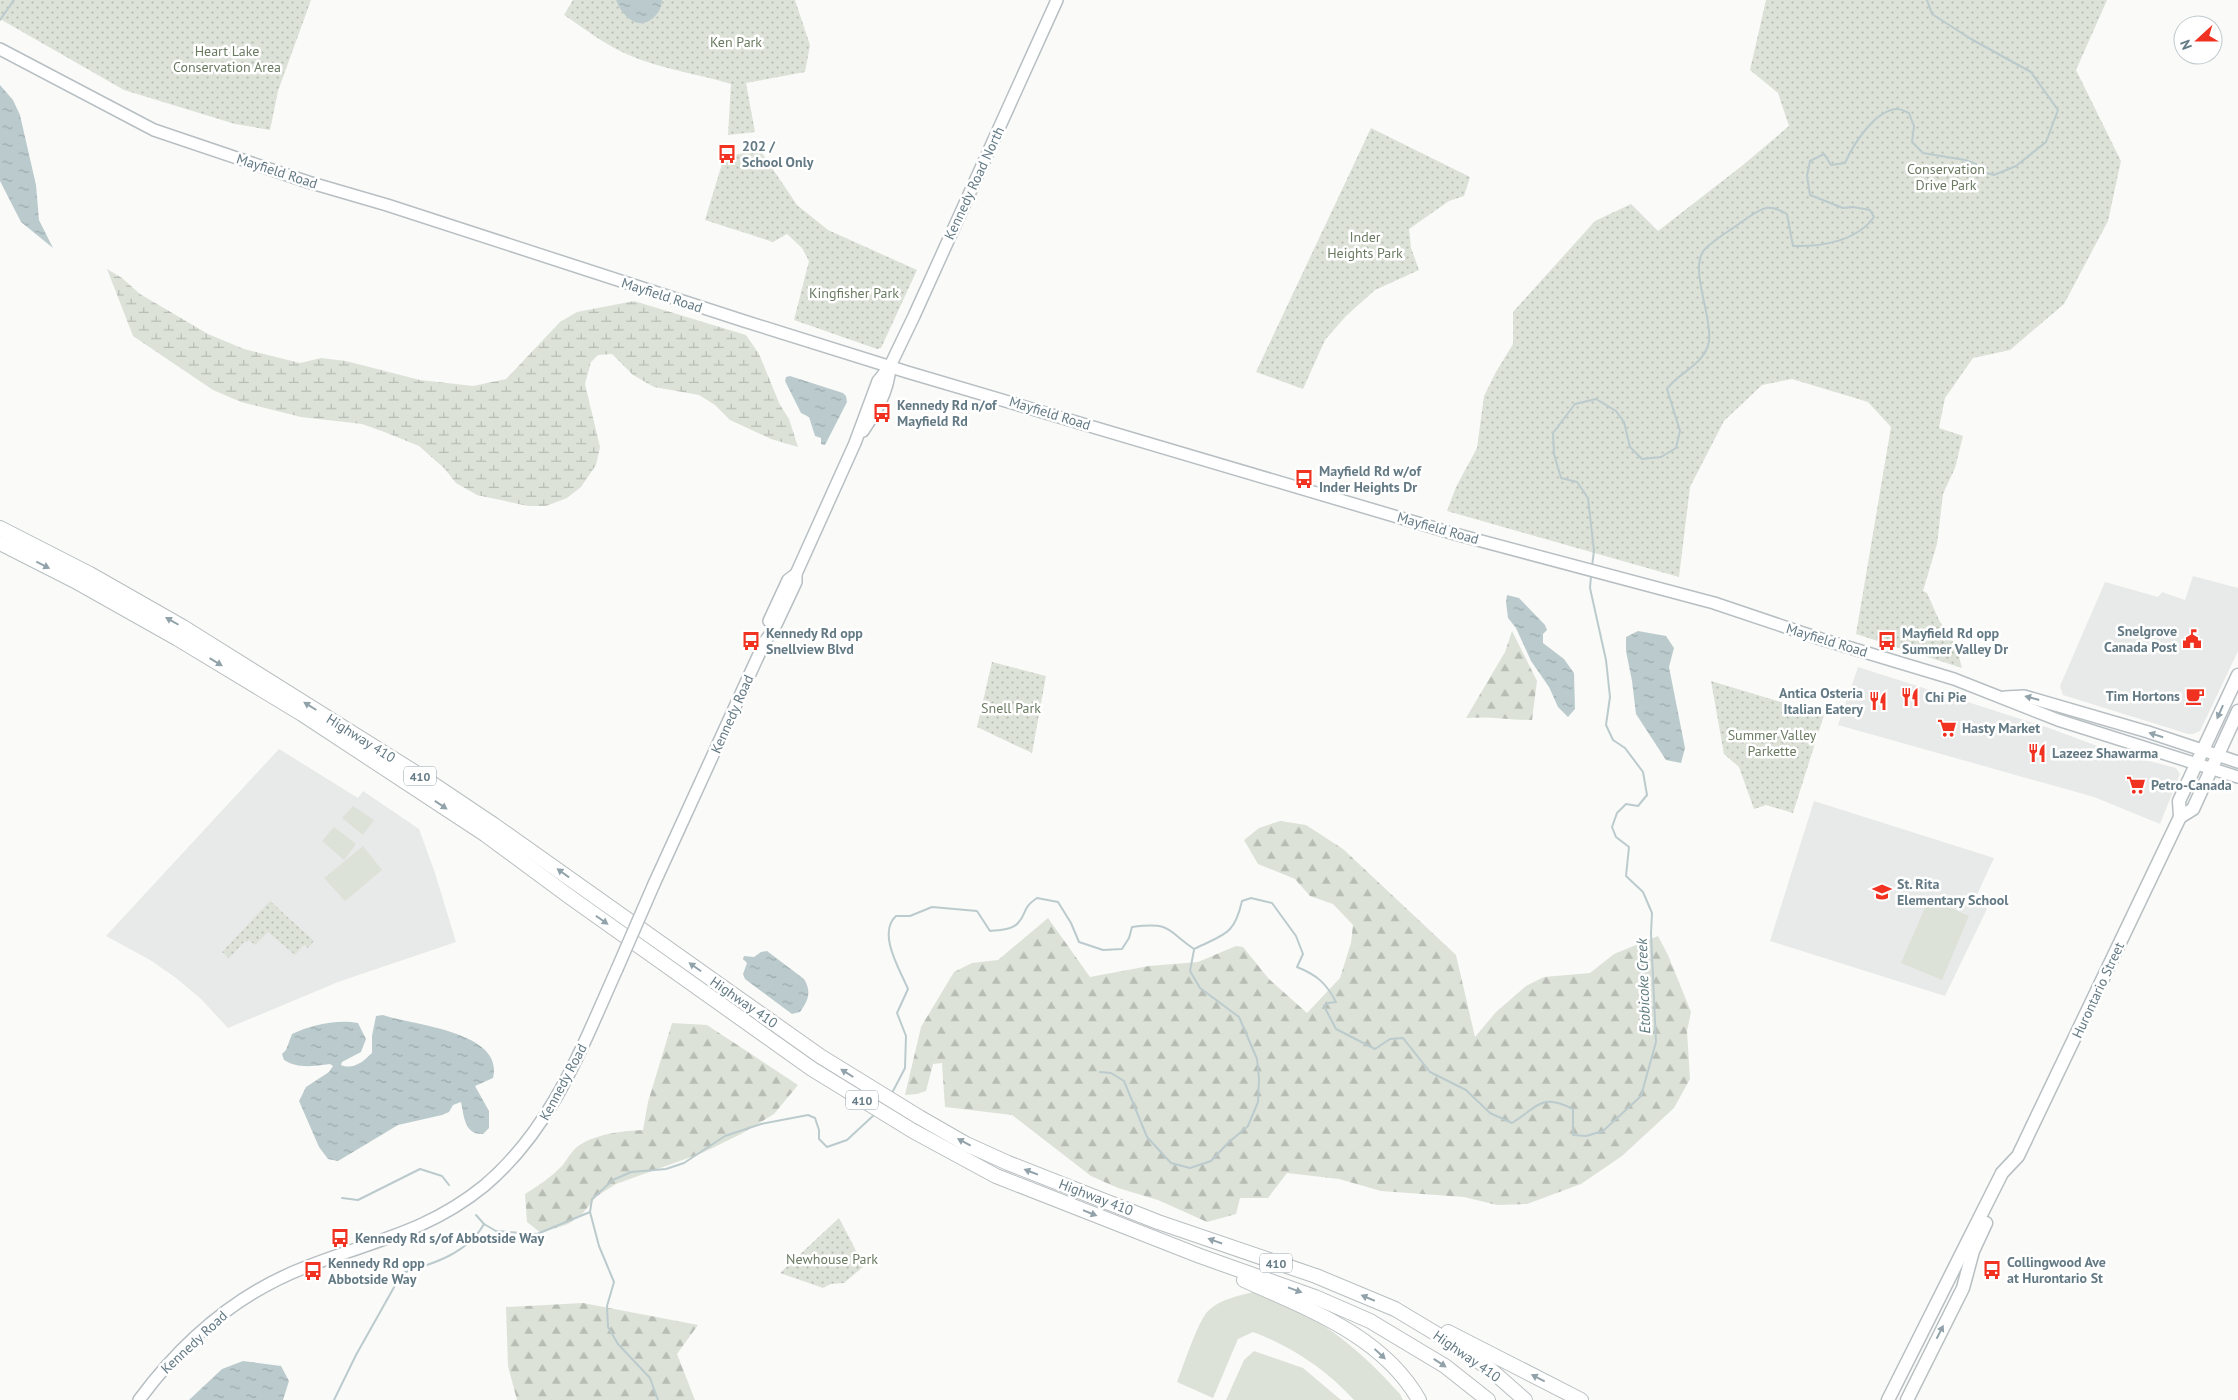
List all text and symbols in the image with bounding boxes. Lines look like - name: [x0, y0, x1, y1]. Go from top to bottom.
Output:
- north arrow: [2173, 15, 2223, 65]
- park label: Ken Park: [710, 33, 762, 51]
- text: N: [2176, 37, 2196, 52]
- park label: Heart Lake Conservation Area: [173, 42, 281, 76]
- street label: Kennedy Road North: [940, 124, 1008, 242]
- place label: 202 / School Only: [742, 137, 814, 171]
- bus stop icon: 202 / School Only: [716, 143, 738, 165]
- street label: Mayfield Road: [234, 149, 320, 193]
- park label: Conservation Drive Park: [1907, 160, 1985, 194]
- park label: Inder Heights Park: [1327, 228, 1403, 262]
- street label: Mayfield Road: [619, 273, 705, 317]
- park label: Kingfisher Park: [809, 284, 899, 302]
- street label: Mayfield Road: [1007, 392, 1093, 434]
- place label: Kennedy Rd n/of Mayfield Rd: [897, 396, 998, 430]
- bus stop icon: Kennedy Rd n/of Mayfield Rd: [871, 402, 893, 424]
- place label: Mayfield Rd w/of Inder Heights Dr: [1319, 462, 1422, 496]
- bus stop icon: Mayfield Rd w/of Inder Heights Dr: [1293, 468, 1315, 490]
- street label: Mayfield Road: [1395, 508, 1481, 548]
- one-way arrow: [36, 561, 51, 569]
- one-way arrow: [165, 617, 179, 626]
- street label: Mayfield Road: [1784, 619, 1870, 661]
- place label: Snelgrove Canada Post: [2104, 622, 2177, 656]
- place label: Kennedy Rd opp Snellview Blvd: [766, 624, 863, 658]
- place label: Mayfield Rd opp Summer Valley Dr: [1902, 624, 2008, 658]
- public building icon: Snelgrove Canada Post: [2181, 628, 2203, 650]
- bus stop icon: Kennedy Rd opp Snellview Blvd: [740, 630, 762, 652]
- bus stop icon: Mayfield Rd opp Summer Valley Dr: [1876, 630, 1898, 652]
- one-way arrow: [209, 657, 222, 666]
- street label: Kennedy Road: [707, 672, 757, 756]
- place label: Antica Osteria Italian Eatery: [1779, 684, 1863, 718]
- cafe icon: Tim Hortons: [2184, 685, 2206, 707]
- restaurant icon: Chi Pie: [1899, 686, 1921, 708]
- place label: Tim Hortons: [2106, 687, 2180, 705]
- place label: Chi Pie: [1925, 688, 1967, 706]
- restaurant icon: Antica Osteria Italian Eatery: [1867, 690, 1889, 712]
- one-way arrow: [2024, 694, 2039, 702]
- park label: Snell Park: [981, 699, 1041, 717]
- one-way arrow: [304, 702, 317, 711]
- one-way arrow: [2215, 705, 2223, 719]
- street label: Highway 410: [323, 710, 399, 767]
- supermarket icon: Hasty Market: [1936, 717, 1958, 739]
- place label: Hasty Market: [1962, 719, 2040, 737]
- park label: Summer Valley Parkette: [1728, 726, 1817, 760]
- one-way arrow: [2149, 730, 2164, 738]
- restaurant icon: Lazeez Shawarma: [2026, 742, 2048, 764]
- place label: Lazeez Shawarma: [2052, 744, 2158, 762]
- road number: 410: [404, 766, 436, 786]
- supermarket icon: Petro-Canada: [2125, 774, 2147, 796]
- place label: Petro-Canada: [2151, 776, 2232, 794]
- one-way arrow: [435, 801, 448, 810]
- one-way arrow: [556, 868, 569, 878]
- place label: St. Rita Elementary School: [1897, 875, 2009, 909]
- school or university icon: St. Rita Elementary School: [1871, 881, 1893, 903]
- one-way arrow: [595, 915, 609, 925]
- water label: Etobicoke Creek: [1632, 937, 1654, 1034]
- street label: Hurontario Street: [2068, 939, 2128, 1041]
- one-way arrow: [688, 962, 702, 972]
- street label: Highway 410: [707, 972, 782, 1032]
- street label: Kennedy Road: [535, 1041, 591, 1123]
- one-way arrow: [841, 1068, 854, 1077]
- road number: 410: [846, 1090, 878, 1110]
- one-way arrow: [956, 1138, 971, 1146]
- one-way arrow: [1023, 1168, 1038, 1175]
- street label: Highway 410: [1056, 1175, 1136, 1220]
- one-way arrow: [1083, 1210, 1098, 1217]
- bus stop icon: Kennedy Rd s/of Abbotside Way: [329, 1227, 351, 1249]
- place label: Kennedy Rd s/of Abbotside Way: [355, 1229, 544, 1247]
- one-way arrow: [1208, 1237, 1223, 1245]
- park label: Newhouse Park: [786, 1250, 878, 1268]
- place label: Collingwood Ave at Hurontario St: [2007, 1253, 2106, 1287]
- place label: Kennedy Rd opp Abbotside Way: [328, 1254, 425, 1288]
- road number: 410: [1260, 1254, 1292, 1272]
- bus stop icon: Collingwood Ave at Hurontario St: [1981, 1259, 2003, 1281]
- bus stop icon: Kennedy Rd opp Abbotside Way: [302, 1260, 324, 1282]
- one-way arrow: [1288, 1286, 1303, 1294]
- one-way arrow: [1361, 1293, 1375, 1301]
- street label: Kennedy Road: [157, 1307, 231, 1377]
- one-way arrow: [1936, 1324, 1944, 1339]
- street label: Highway 410: [1430, 1326, 1505, 1386]
- one-way arrow: [1374, 1348, 1386, 1360]
- one-way arrow: [1433, 1358, 1446, 1368]
- one-way arrow: [1531, 1374, 1545, 1382]

